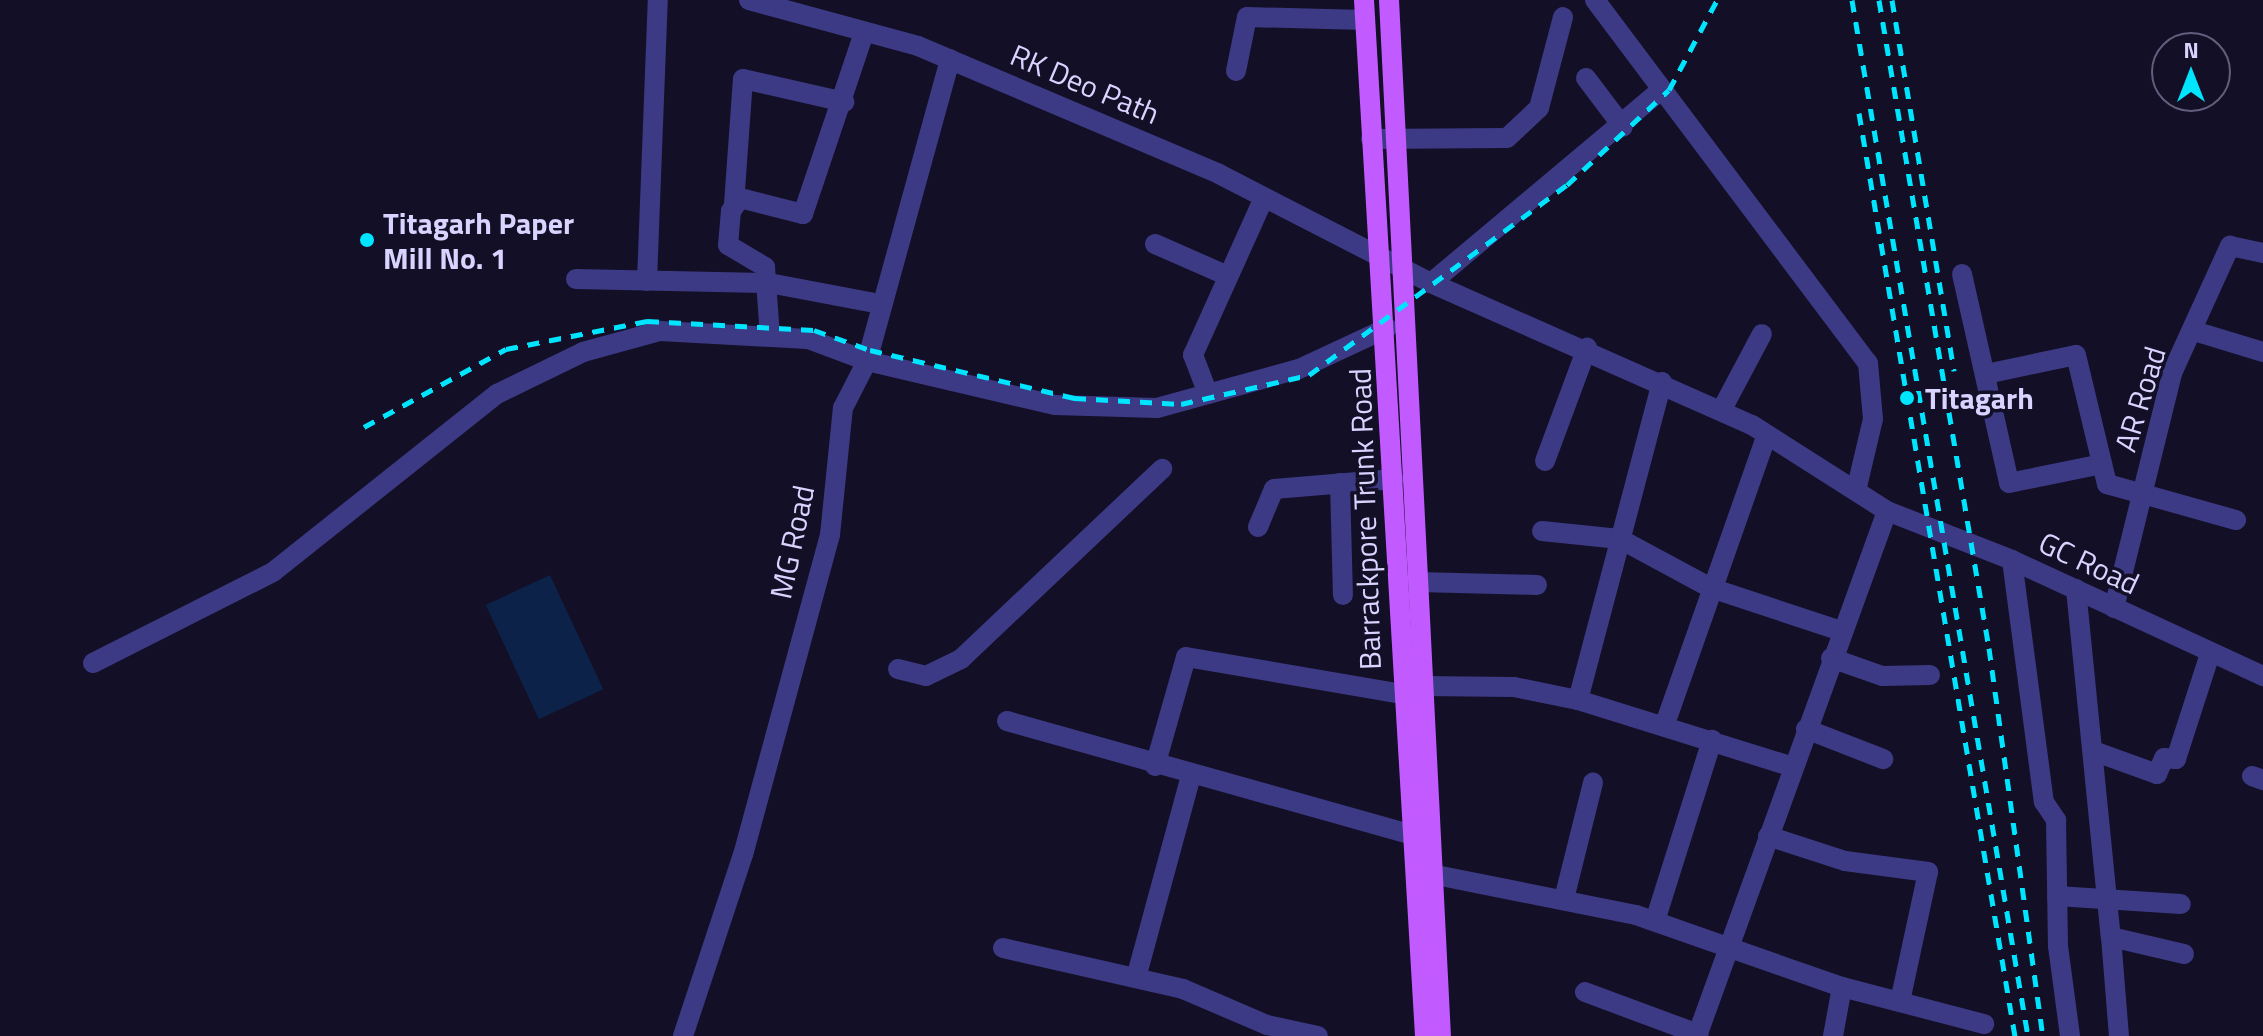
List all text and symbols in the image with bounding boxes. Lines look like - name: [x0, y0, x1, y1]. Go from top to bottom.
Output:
- north arrow: [2151, 32, 2231, 112]
- text: N: [2183, 33, 2199, 67]
- street label: RK Deo Path: [1005, 36, 1165, 132]
- place label: Titagarh Paper Mill No. 1: [383, 205, 574, 276]
- marker: Titagarh Paper Mill No. 1: [358, 231, 376, 249]
- street label: AR Road: [2107, 342, 2173, 456]
- street label: Barrackpore Trunk Road: [1342, 368, 1388, 670]
- place label: Titagarh: [1925, 380, 2034, 416]
- marker: Titagarh: [1896, 387, 1918, 409]
- street label: MG Road: [762, 482, 822, 602]
- street label: GC Road: [2033, 524, 2145, 602]

